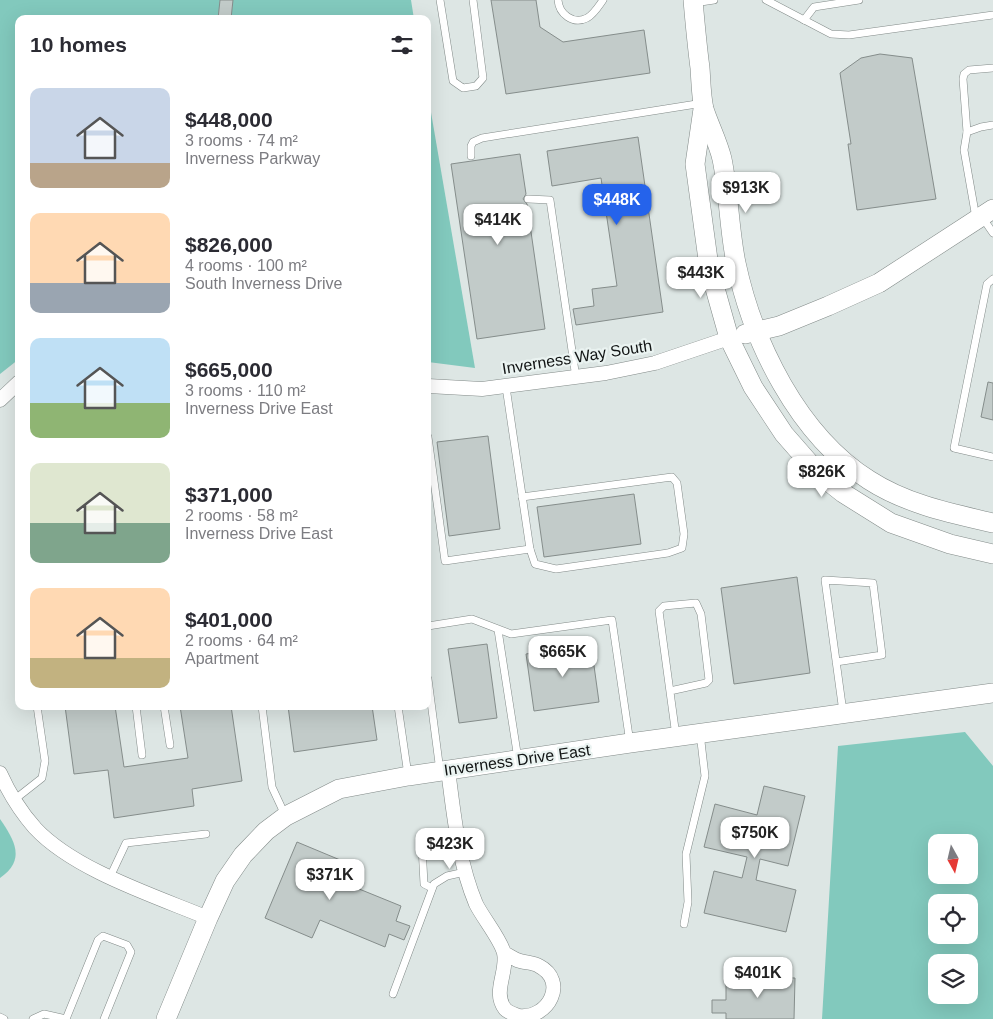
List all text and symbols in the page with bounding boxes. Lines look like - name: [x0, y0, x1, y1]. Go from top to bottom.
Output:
- icon: filters: [388, 31, 416, 59]
- text: 10 homes: [30, 33, 127, 56]
- icon: home: [70, 108, 130, 168]
- text: $448,000: [185, 108, 273, 131]
- text: 3 rooms · 74 m²: [185, 132, 298, 149]
- text: Inverness Parkway: [185, 150, 320, 167]
- pin: $913K: [711, 172, 781, 214]
- text: $913K: [722, 179, 770, 196]
- pin: $448K: [582, 184, 652, 226]
- text: $448K: [593, 191, 641, 208]
- pin: $414K: [463, 204, 533, 246]
- text: $414K: [474, 211, 522, 228]
- icon: home: [70, 233, 130, 293]
- text: $826,000: [185, 233, 273, 256]
- pin: $443K: [666, 256, 736, 299]
- text: 4 rooms · 100 m²: [185, 257, 307, 274]
- text: $443K: [677, 264, 725, 281]
- text: South Inverness Drive: [185, 275, 342, 292]
- street label: Inverness Way South: [501, 337, 653, 377]
- icon: home: [70, 358, 130, 418]
- text: $665,000: [185, 358, 273, 381]
- text: 3 rooms · 110 m²: [185, 382, 306, 399]
- text: Inverness Drive East: [185, 400, 333, 417]
- pin: $826K: [787, 456, 857, 498]
- text: $826K: [798, 463, 846, 480]
- icon: home: [70, 483, 130, 543]
- text: $371,000: [185, 483, 273, 506]
- text: 2 rooms · 58 m²: [185, 507, 298, 524]
- text: Inverness Drive East: [185, 525, 333, 542]
- icon: home: [70, 608, 130, 668]
- text: $401,000: [185, 608, 273, 631]
- text: 2 rooms · 64 m²: [185, 632, 298, 649]
- pin: $665K: [528, 636, 598, 678]
- text: $665K: [539, 643, 587, 660]
- text: Apartment: [185, 650, 259, 667]
- street label: Inverness Drive East: [443, 741, 592, 779]
- pin: $750K: [720, 816, 790, 859]
- text: $750K: [731, 824, 779, 841]
- pin: $423K: [415, 828, 485, 870]
- north arrow: [928, 834, 978, 884]
- map controls: [928, 834, 978, 1004]
- text: $423K: [426, 835, 474, 852]
- pin: $371K: [295, 858, 365, 901]
- text: $371K: [306, 866, 354, 883]
- button: locate: [928, 894, 978, 944]
- button: layers: [928, 954, 978, 1004]
- pin: $401K: [723, 956, 793, 999]
- text: $401K: [734, 964, 782, 981]

